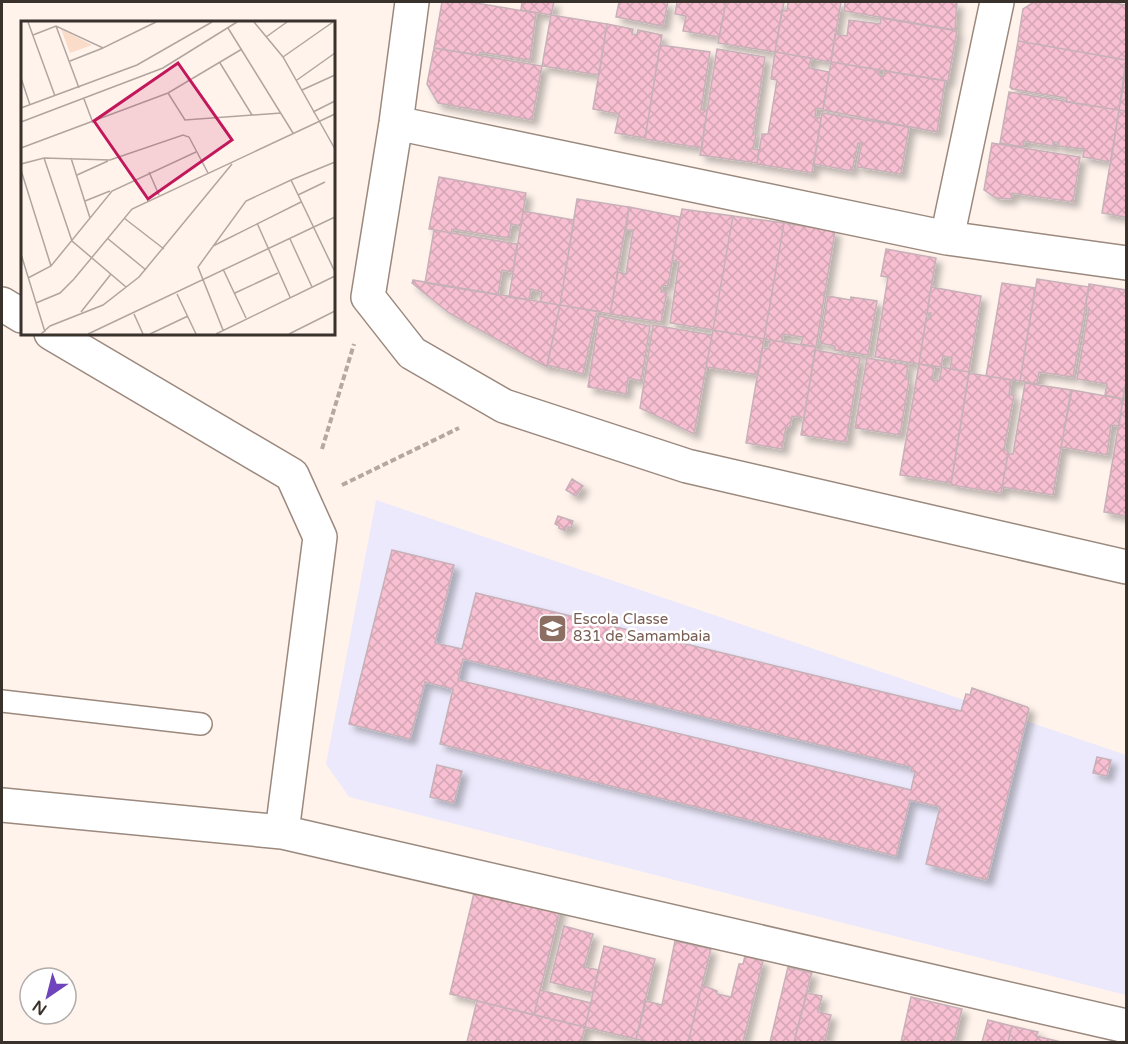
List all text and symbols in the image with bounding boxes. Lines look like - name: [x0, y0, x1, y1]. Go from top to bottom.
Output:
- inset map: [21, 21, 334, 334]
- place label: Escola Classe 831 de Samambaia: [573, 610, 711, 645]
- school or university icon: Escola Classe 831 de Samambaia: [536, 612, 568, 644]
- north arrow: [18, 966, 78, 1026]
- text: N: [29, 996, 51, 1019]

